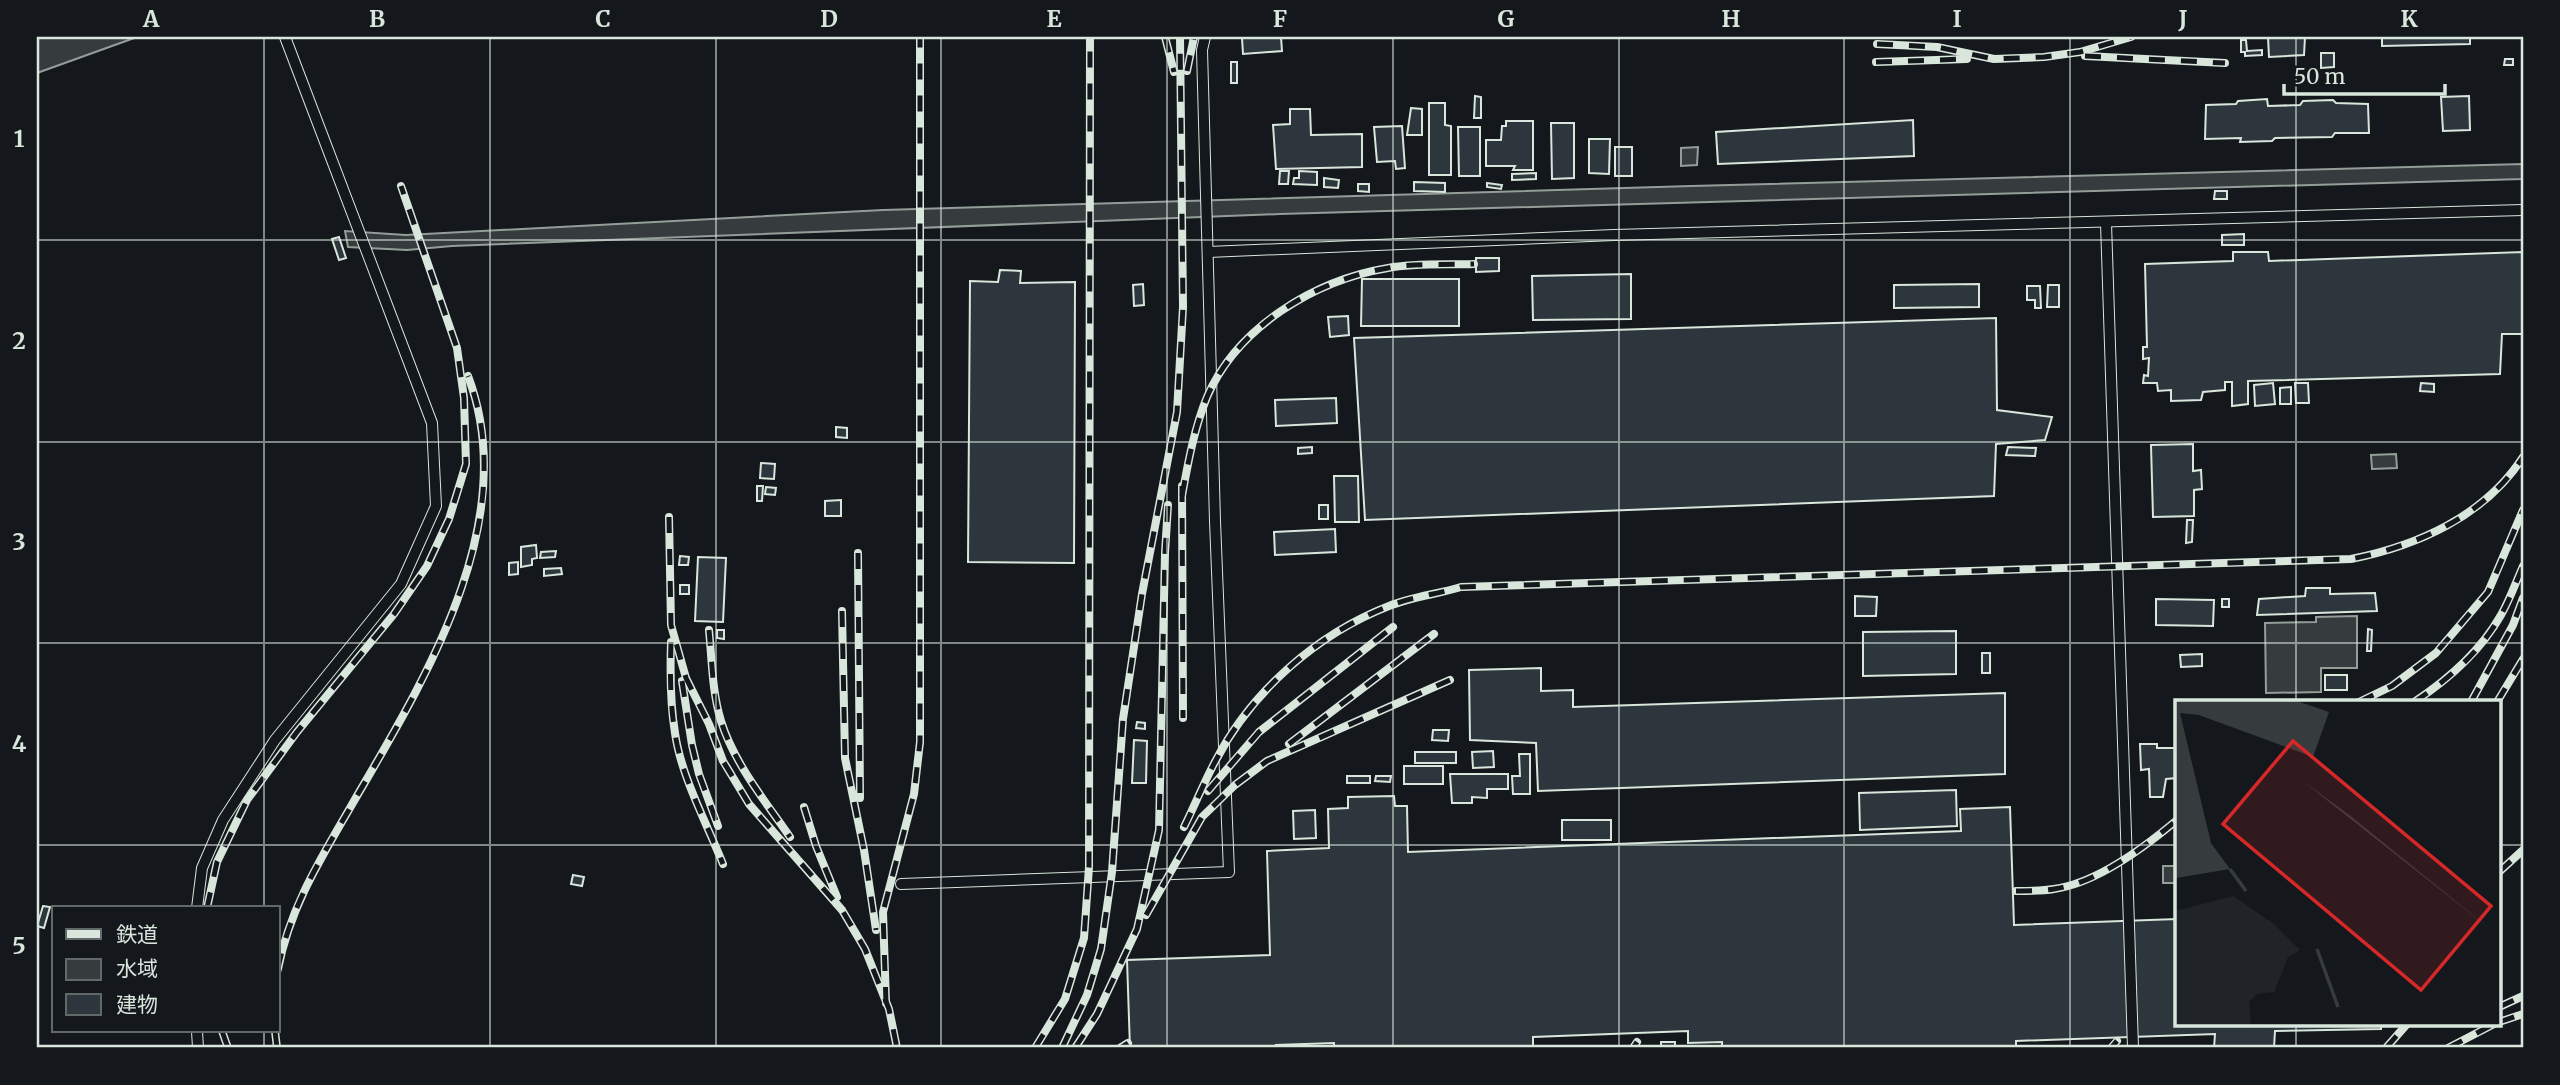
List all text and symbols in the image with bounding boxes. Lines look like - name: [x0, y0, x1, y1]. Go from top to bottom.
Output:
- text: A: [142, 4, 160, 33]
- text: B: [369, 4, 385, 33]
- text: C: [595, 4, 611, 33]
- text: D: [820, 4, 838, 33]
- text: E: [1046, 4, 1062, 33]
- text: F: [1273, 4, 1287, 33]
- text: G: [1498, 4, 1515, 33]
- text: H: [1722, 4, 1741, 33]
- text: I: [1952, 4, 1962, 33]
- text: J: [2177, 4, 2188, 33]
- text: K: [2400, 4, 2418, 33]
- scale bar: [2284, 52, 2444, 96]
- text: 50 m: [2294, 63, 2345, 90]
- text: 1: [14, 124, 25, 153]
- text: 2: [12, 326, 26, 355]
- text: 3: [12, 527, 26, 556]
- inset map: [2175, 700, 2500, 1026]
- text: 4: [12, 729, 27, 758]
- legend: [52, 906, 280, 1032]
- text: 鉄道: [116, 921, 158, 948]
- text: 5: [12, 931, 26, 960]
- text: 水域: [116, 955, 158, 982]
- text: 建物: [116, 991, 158, 1018]

